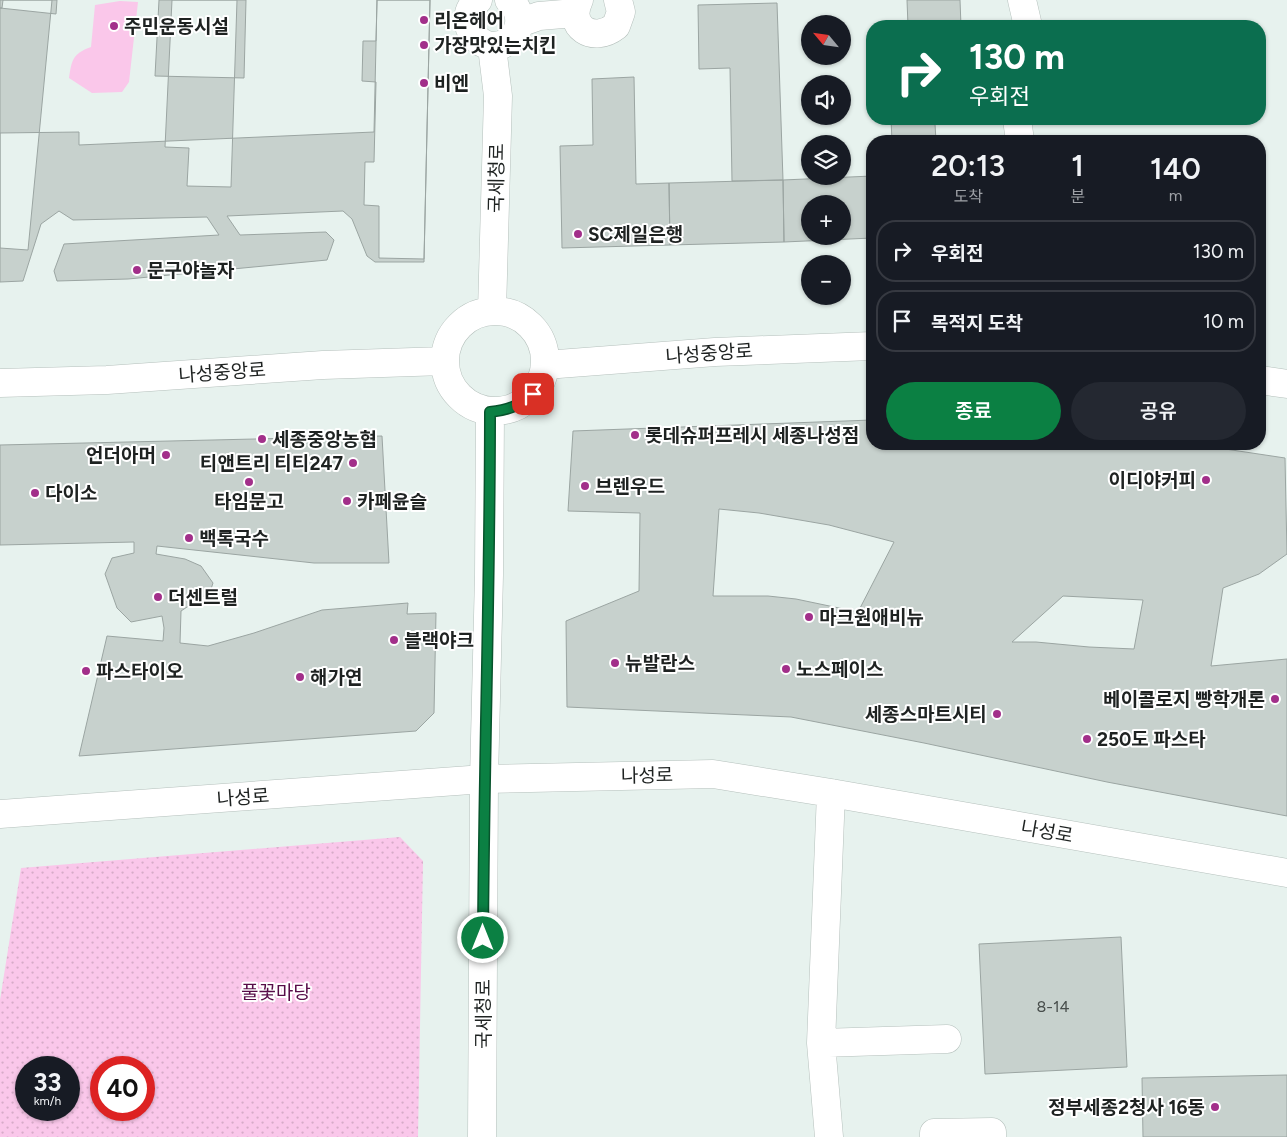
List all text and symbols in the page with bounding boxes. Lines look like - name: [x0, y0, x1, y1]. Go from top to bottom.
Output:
- place label: 리온헤어: [434, 9, 504, 32]
- marker: 리온헤어: [418, 14, 430, 26]
- place label: 주민운동시설: [124, 15, 229, 38]
- north arrow: [801, 15, 851, 65]
- map controls: [801, 15, 851, 305]
- marker: 주민운동시설: [108, 20, 120, 32]
- place label: 가장맛있는치킨: [434, 34, 556, 57]
- text: 130 m: [969, 36, 1065, 78]
- marker: 가장맛있는치킨: [418, 39, 430, 51]
- icon: right: [886, 40, 951, 105]
- place label: 비엔: [434, 72, 469, 95]
- button: sound: [801, 75, 851, 125]
- marker: 비엔: [418, 77, 430, 89]
- text: 우회전: [969, 83, 1030, 110]
- button: layers: [801, 135, 851, 185]
- street label: 국세청로: [484, 143, 509, 213]
- text: 20:13: [931, 147, 1005, 184]
- text: 1: [1071, 147, 1084, 184]
- text: 140: [1150, 150, 1201, 187]
- text: m: [1169, 186, 1182, 205]
- text: 도착: [953, 187, 983, 206]
- text: 분: [1070, 187, 1085, 206]
- button: +: [801, 195, 851, 245]
- place label: SC제일은행: [588, 223, 683, 246]
- marker: SC제일은행: [572, 228, 584, 240]
- icon: right: [888, 237, 916, 265]
- text: 130 m: [1193, 240, 1244, 263]
- text: 우회전: [931, 242, 983, 265]
- button: −: [801, 255, 851, 305]
- place label: 문구야놀자: [147, 259, 235, 282]
- marker: 문구야놀자: [131, 264, 143, 276]
- icon: arrive: [888, 307, 916, 335]
- text: 10 m: [1203, 310, 1244, 333]
- text: 목적지 도착: [931, 312, 1023, 335]
- street label: 나성중앙로: [665, 339, 753, 368]
- street label: 나성중앙로: [178, 358, 266, 387]
- pin: [512, 373, 554, 415]
- icon: arrive: [519, 380, 547, 408]
- button: 종료: [886, 382, 1061, 440]
- button: 공유: [1071, 382, 1246, 440]
- place label: 롯데슈퍼프레시 세종나성점: [645, 424, 859, 447]
- place label: 세종중앙농협: [272, 428, 377, 451]
- marker: 롯데슈퍼프레시 세종나성점: [629, 429, 641, 441]
- marker: 세종중앙농협: [256, 433, 268, 445]
- place label: 언더아머: [86, 444, 156, 467]
- marker: 언더아머: [160, 449, 172, 461]
- place label: 티앤트리 티티247: [200, 452, 343, 475]
- marker: 티앤트리 티티247: [347, 457, 359, 469]
- place label: 이디야커피: [1109, 469, 1196, 492]
- marker: 이디야커피: [1200, 474, 1212, 486]
- place label: 브렌우드: [595, 475, 665, 498]
- marker: 타임문고: [243, 476, 255, 488]
- marker: 브렌우드: [579, 480, 591, 492]
- place label: 다이소: [45, 482, 97, 505]
- marker: 다이소: [29, 487, 41, 499]
- place label: 타임문고: [214, 490, 284, 513]
- place label: 카페윤슬: [357, 490, 427, 513]
- marker: 카페윤슬: [341, 495, 353, 507]
- place label: 백록국수: [199, 527, 269, 550]
- marker: 백록국수: [183, 532, 195, 544]
- place label: 더센트럴: [168, 586, 238, 609]
- marker: 더센트럴: [152, 591, 164, 603]
- place label: 마크원애비뉴: [819, 606, 924, 629]
- marker: 마크원애비뉴: [803, 611, 815, 623]
- place label: 블랙야크: [404, 629, 474, 652]
- marker: 블랙야크: [388, 634, 400, 646]
- place label: 뉴발란스: [625, 652, 695, 675]
- marker: 뉴발란스: [609, 657, 621, 669]
- place label: 노스페이스: [796, 658, 883, 681]
- place label: 파스타이오: [96, 660, 183, 683]
- marker: 노스페이스: [780, 663, 792, 675]
- marker: 파스타이오: [80, 665, 92, 677]
- place label: 해가연: [310, 666, 362, 689]
- marker: 해가연: [294, 671, 306, 683]
- place label: 베이콜로지 빵학개론: [1103, 688, 1265, 711]
- marker: 베이콜로지 빵학개론: [1269, 693, 1281, 705]
- place label: 세종스마트시티: [865, 703, 987, 726]
- marker: 세종스마트시티: [991, 708, 1003, 720]
- place label: 250도 파스타: [1097, 728, 1206, 751]
- marker: 250도 파스타: [1081, 733, 1093, 745]
- street label: 나성로: [621, 764, 673, 787]
- street label: 나성로: [216, 784, 270, 811]
- street label: 나성로: [1019, 816, 1075, 847]
- position arrow: [456, 911, 508, 963]
- street label: 국세청로: [472, 979, 495, 1049]
- park label: 풀꽃마당: [241, 981, 311, 1004]
- house number: 8-14: [1036, 997, 1070, 1016]
- speed limit sign: 40: [90, 1056, 155, 1121]
- text: 33: [34, 1067, 61, 1097]
- text: km/h: [34, 1094, 61, 1108]
- place label: 정부세종2청사 16동: [1048, 1096, 1205, 1119]
- marker: 정부세종2청사 16동: [1209, 1101, 1221, 1113]

